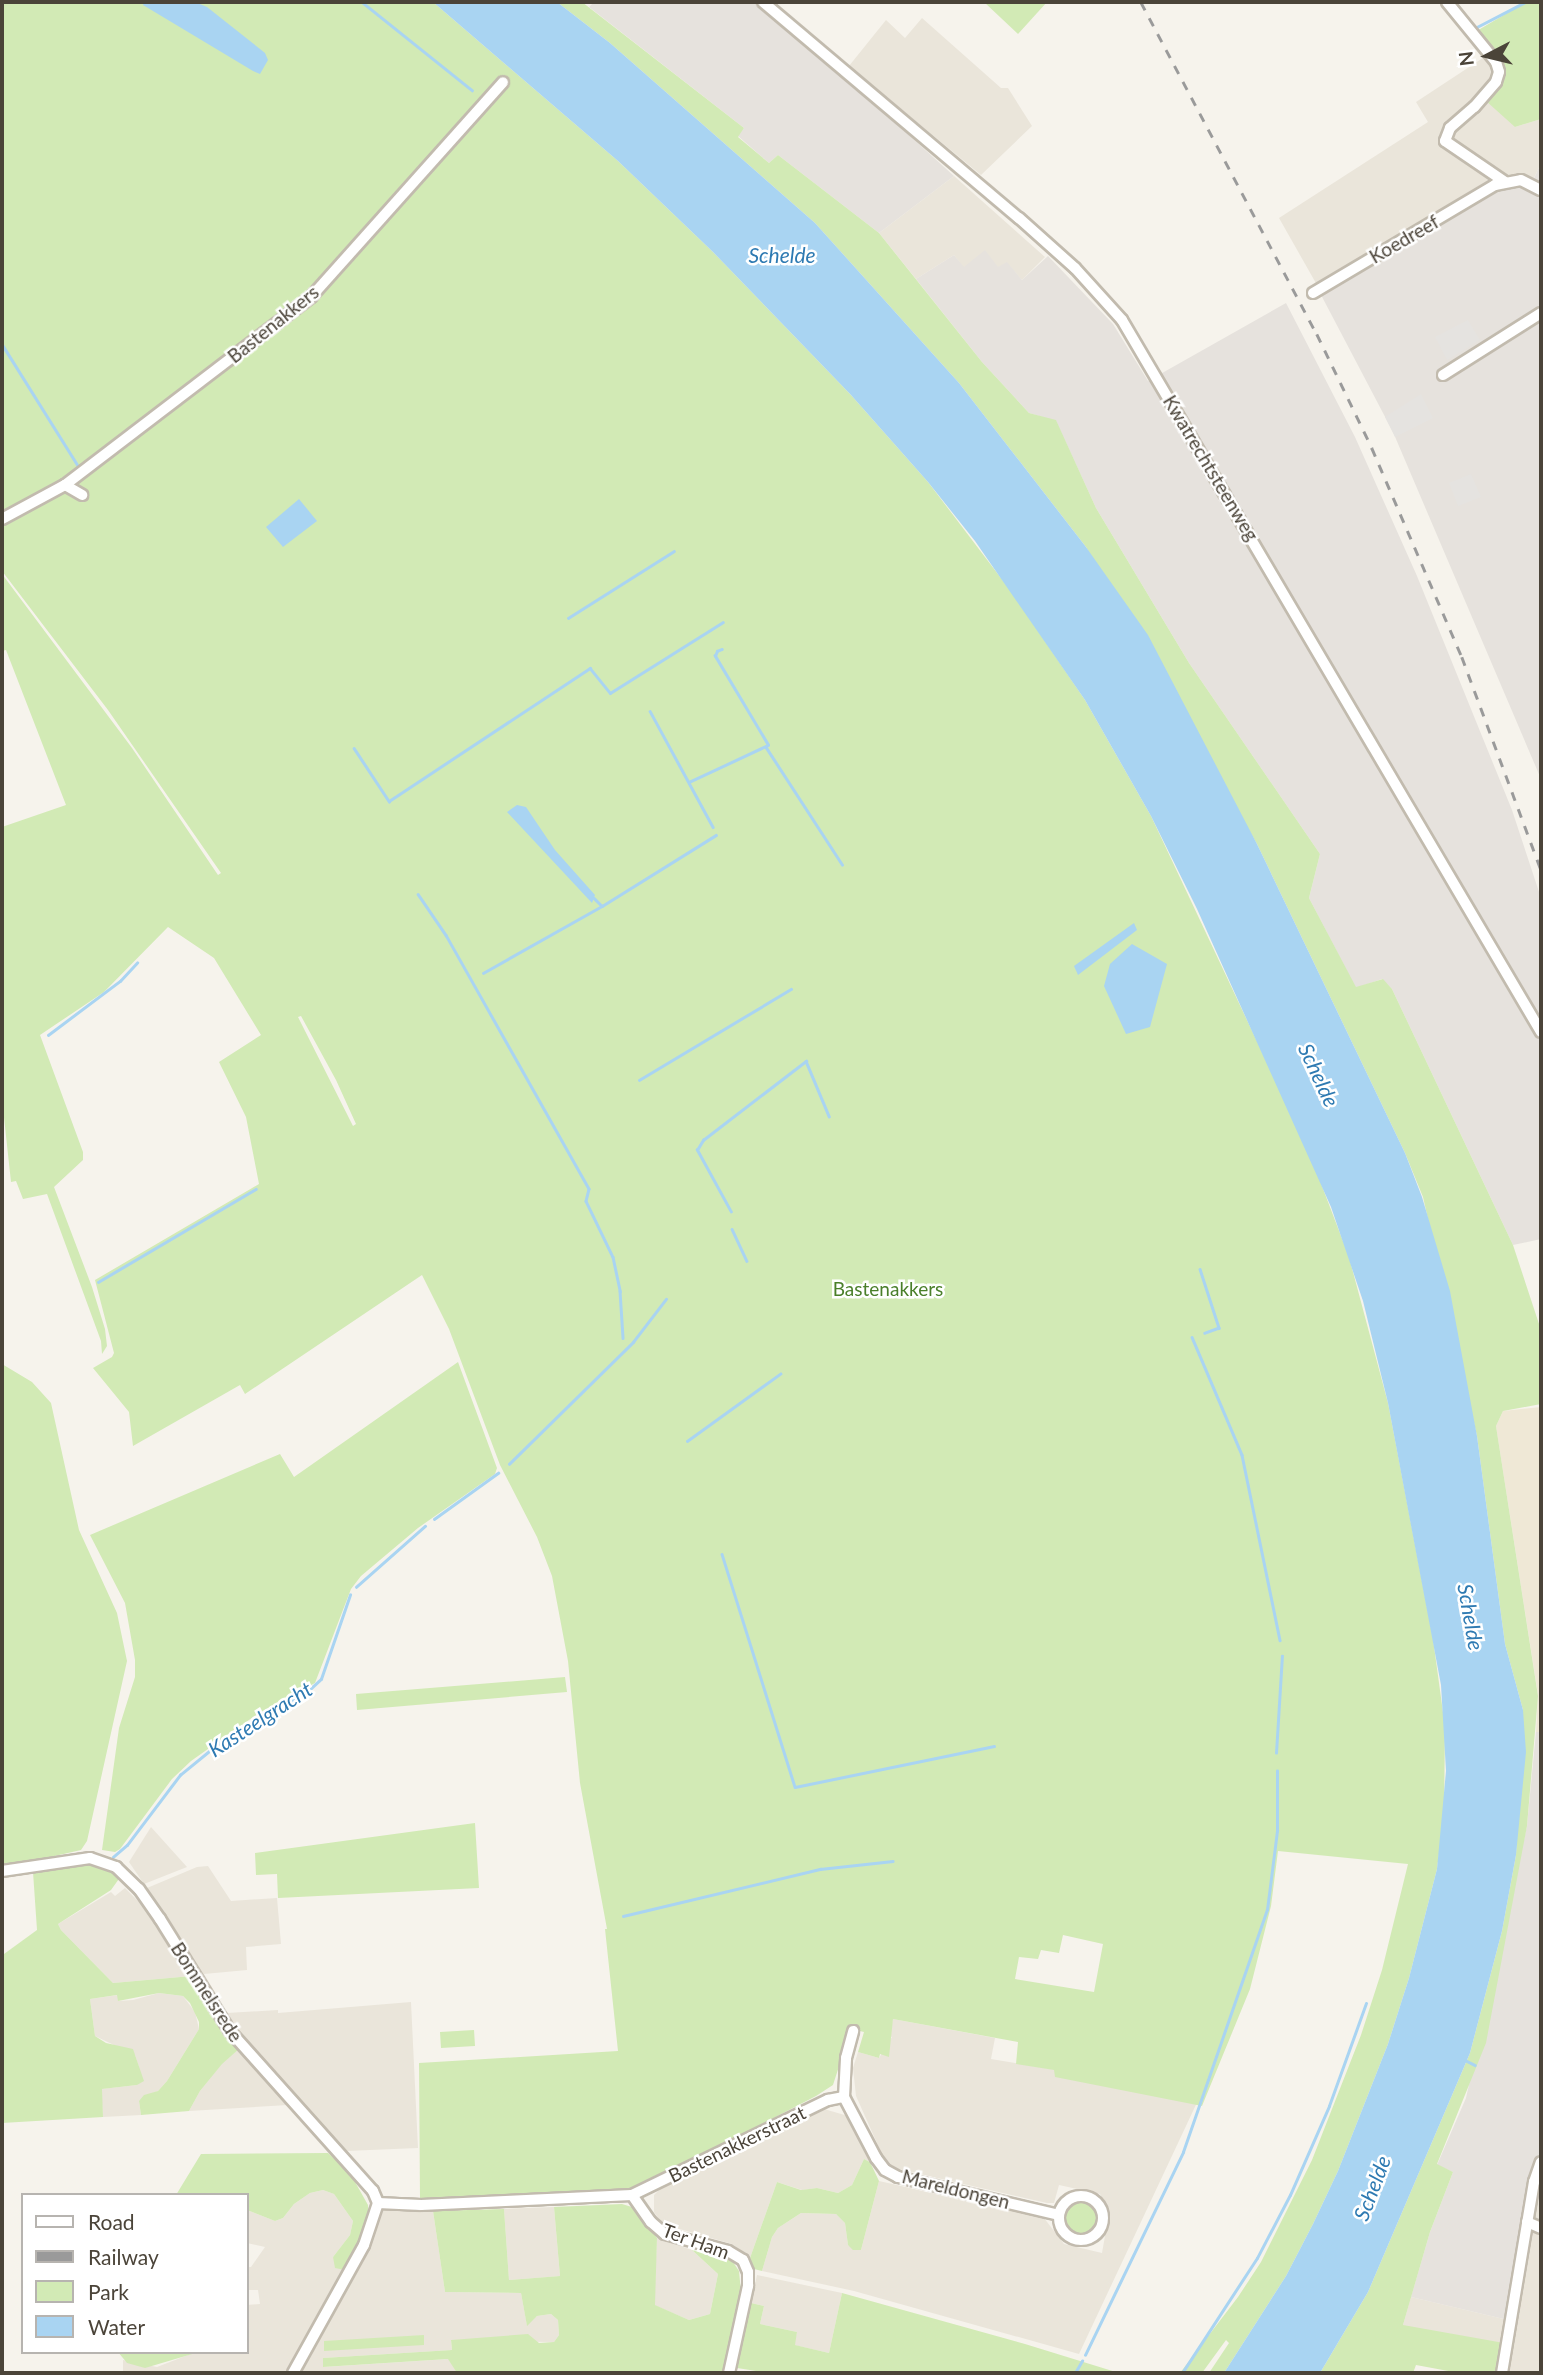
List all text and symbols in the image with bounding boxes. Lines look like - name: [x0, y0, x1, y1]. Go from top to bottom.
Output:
- north arrow: [1452, 21, 1522, 91]
- text: N: [1453, 50, 1478, 67]
- street label: Koedreef: [1365, 210, 1443, 268]
- water label: Schelde: [748, 242, 816, 268]
- street label: Bastenakkers: [223, 280, 323, 368]
- street label: Kwatrechtsteenweg: [1158, 391, 1264, 545]
- water label: Schelde: [1293, 1039, 1345, 1111]
- park label: Bastenakkers: [833, 1278, 943, 1300]
- water label: Schelde: [1453, 1582, 1489, 1652]
- water label: Kasteelgracht: [203, 1676, 317, 1762]
- street label: Bommelsrede: [166, 1938, 248, 2046]
- street label: Bastenakkerstraat: [665, 2101, 809, 2187]
- water label: Schelde: [1348, 2152, 1396, 2224]
- street label: Mareldongen: [900, 2165, 1012, 2213]
- legend: [21, 2193, 248, 2354]
- text: Road: [88, 2209, 135, 2234]
- street label: Ter Ham: [659, 2218, 733, 2264]
- text: Railway: [88, 2244, 159, 2269]
- text: Park: [88, 2279, 129, 2304]
- text: Water: [88, 2314, 145, 2339]

